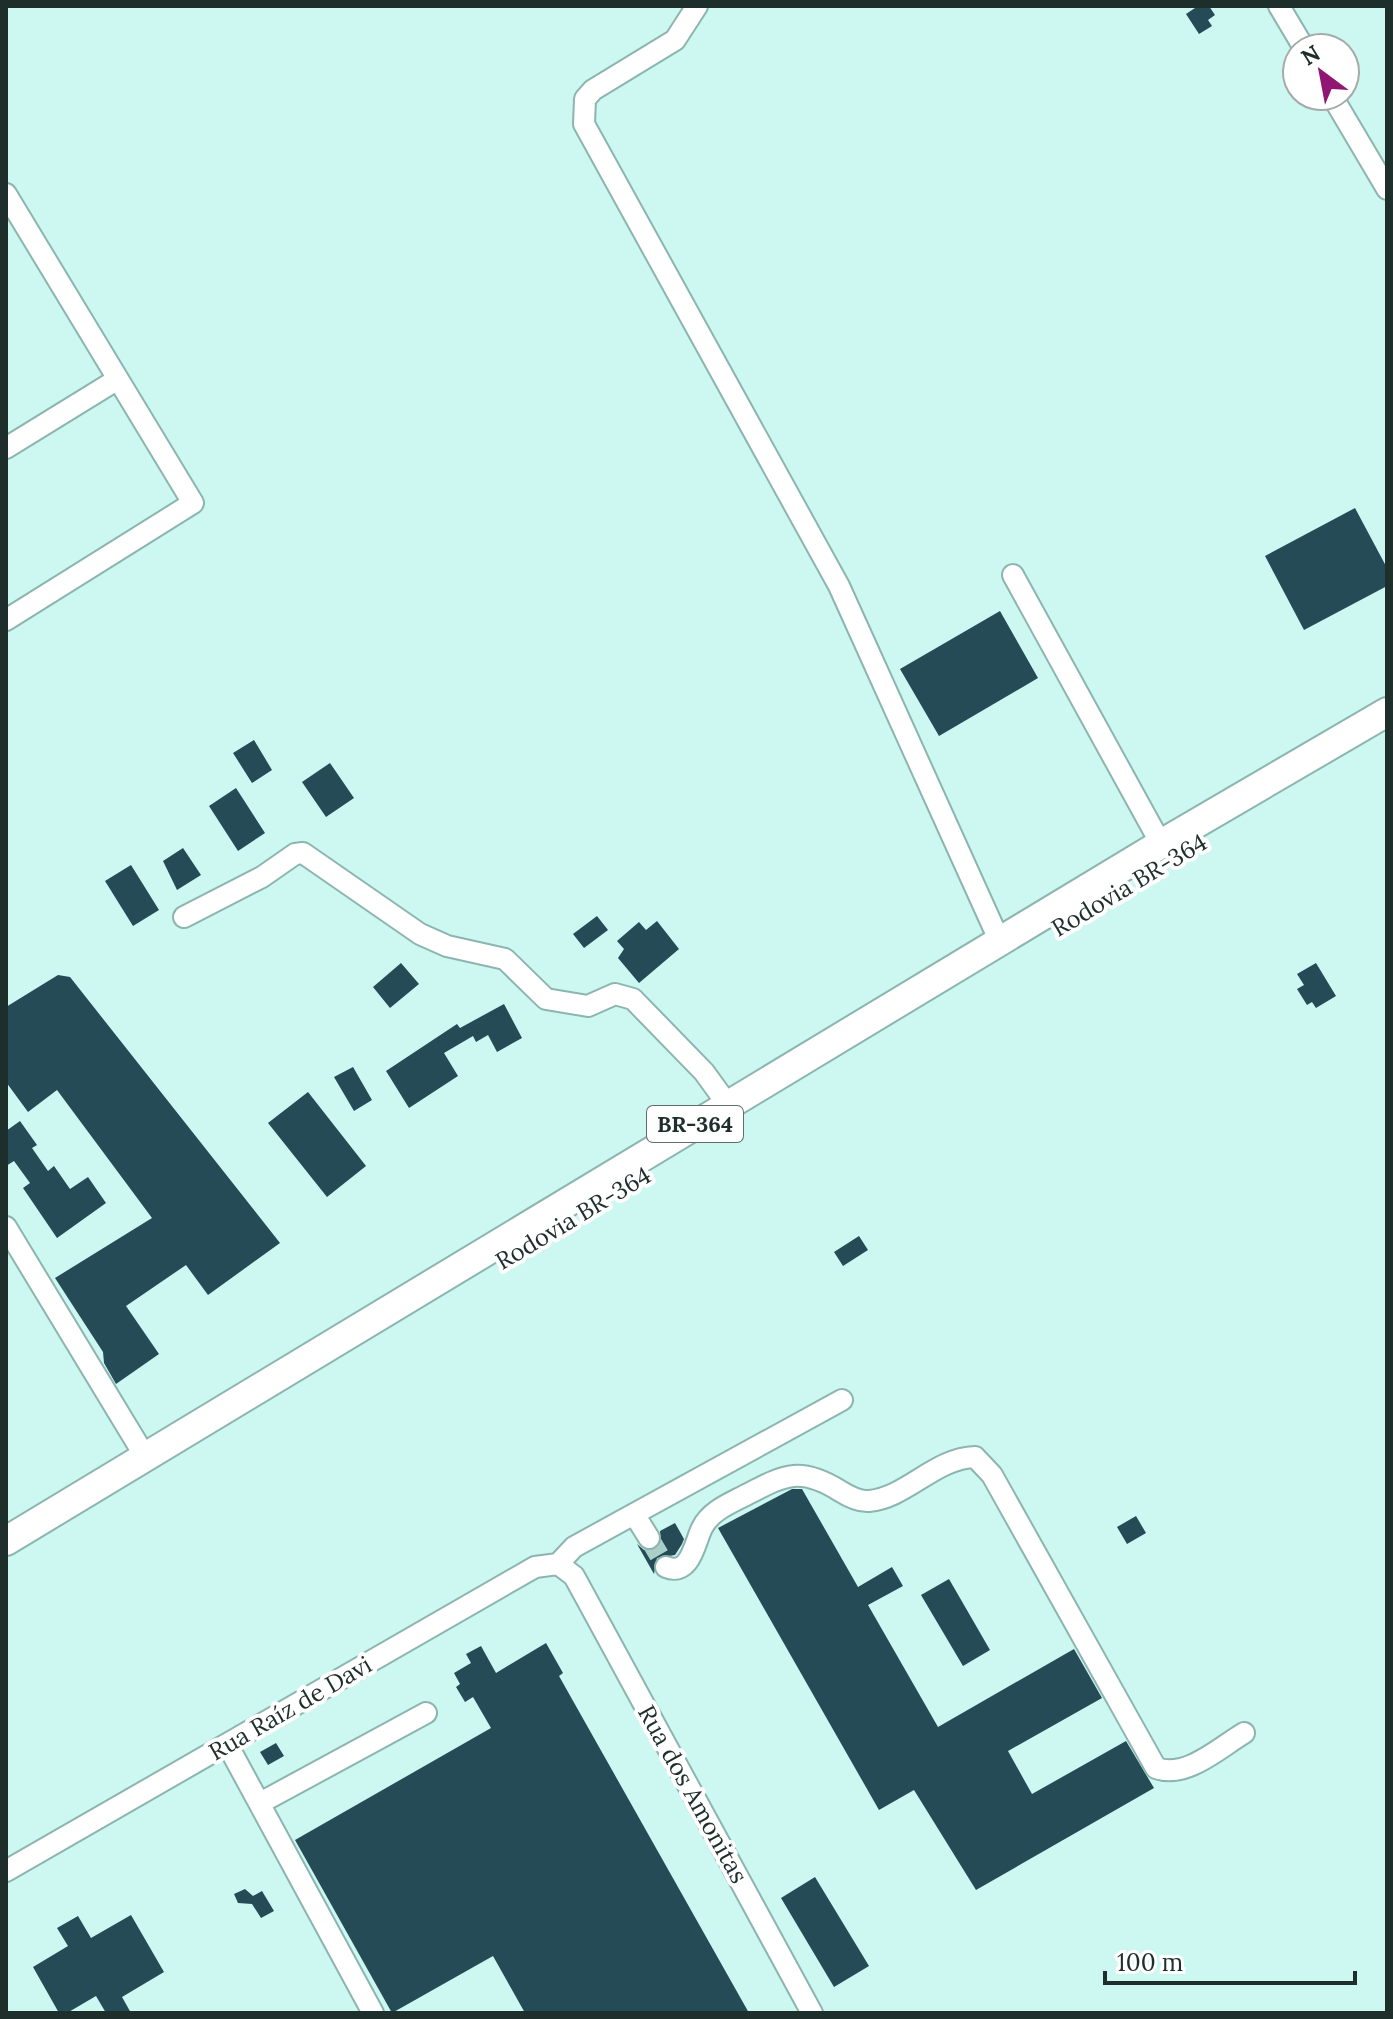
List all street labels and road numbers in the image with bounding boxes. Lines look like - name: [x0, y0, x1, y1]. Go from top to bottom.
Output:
- street label: Rodovia BR-364: [1046, 826, 1212, 944]
- road number: BR-364: [647, 1106, 743, 1142]
- street label: Rodovia BR-364: [490, 1159, 656, 1277]
- street label: Rua Raíz de Davi: [203, 1649, 377, 1767]
- street label: Rua dos Amonitas: [631, 1699, 755, 1889]

